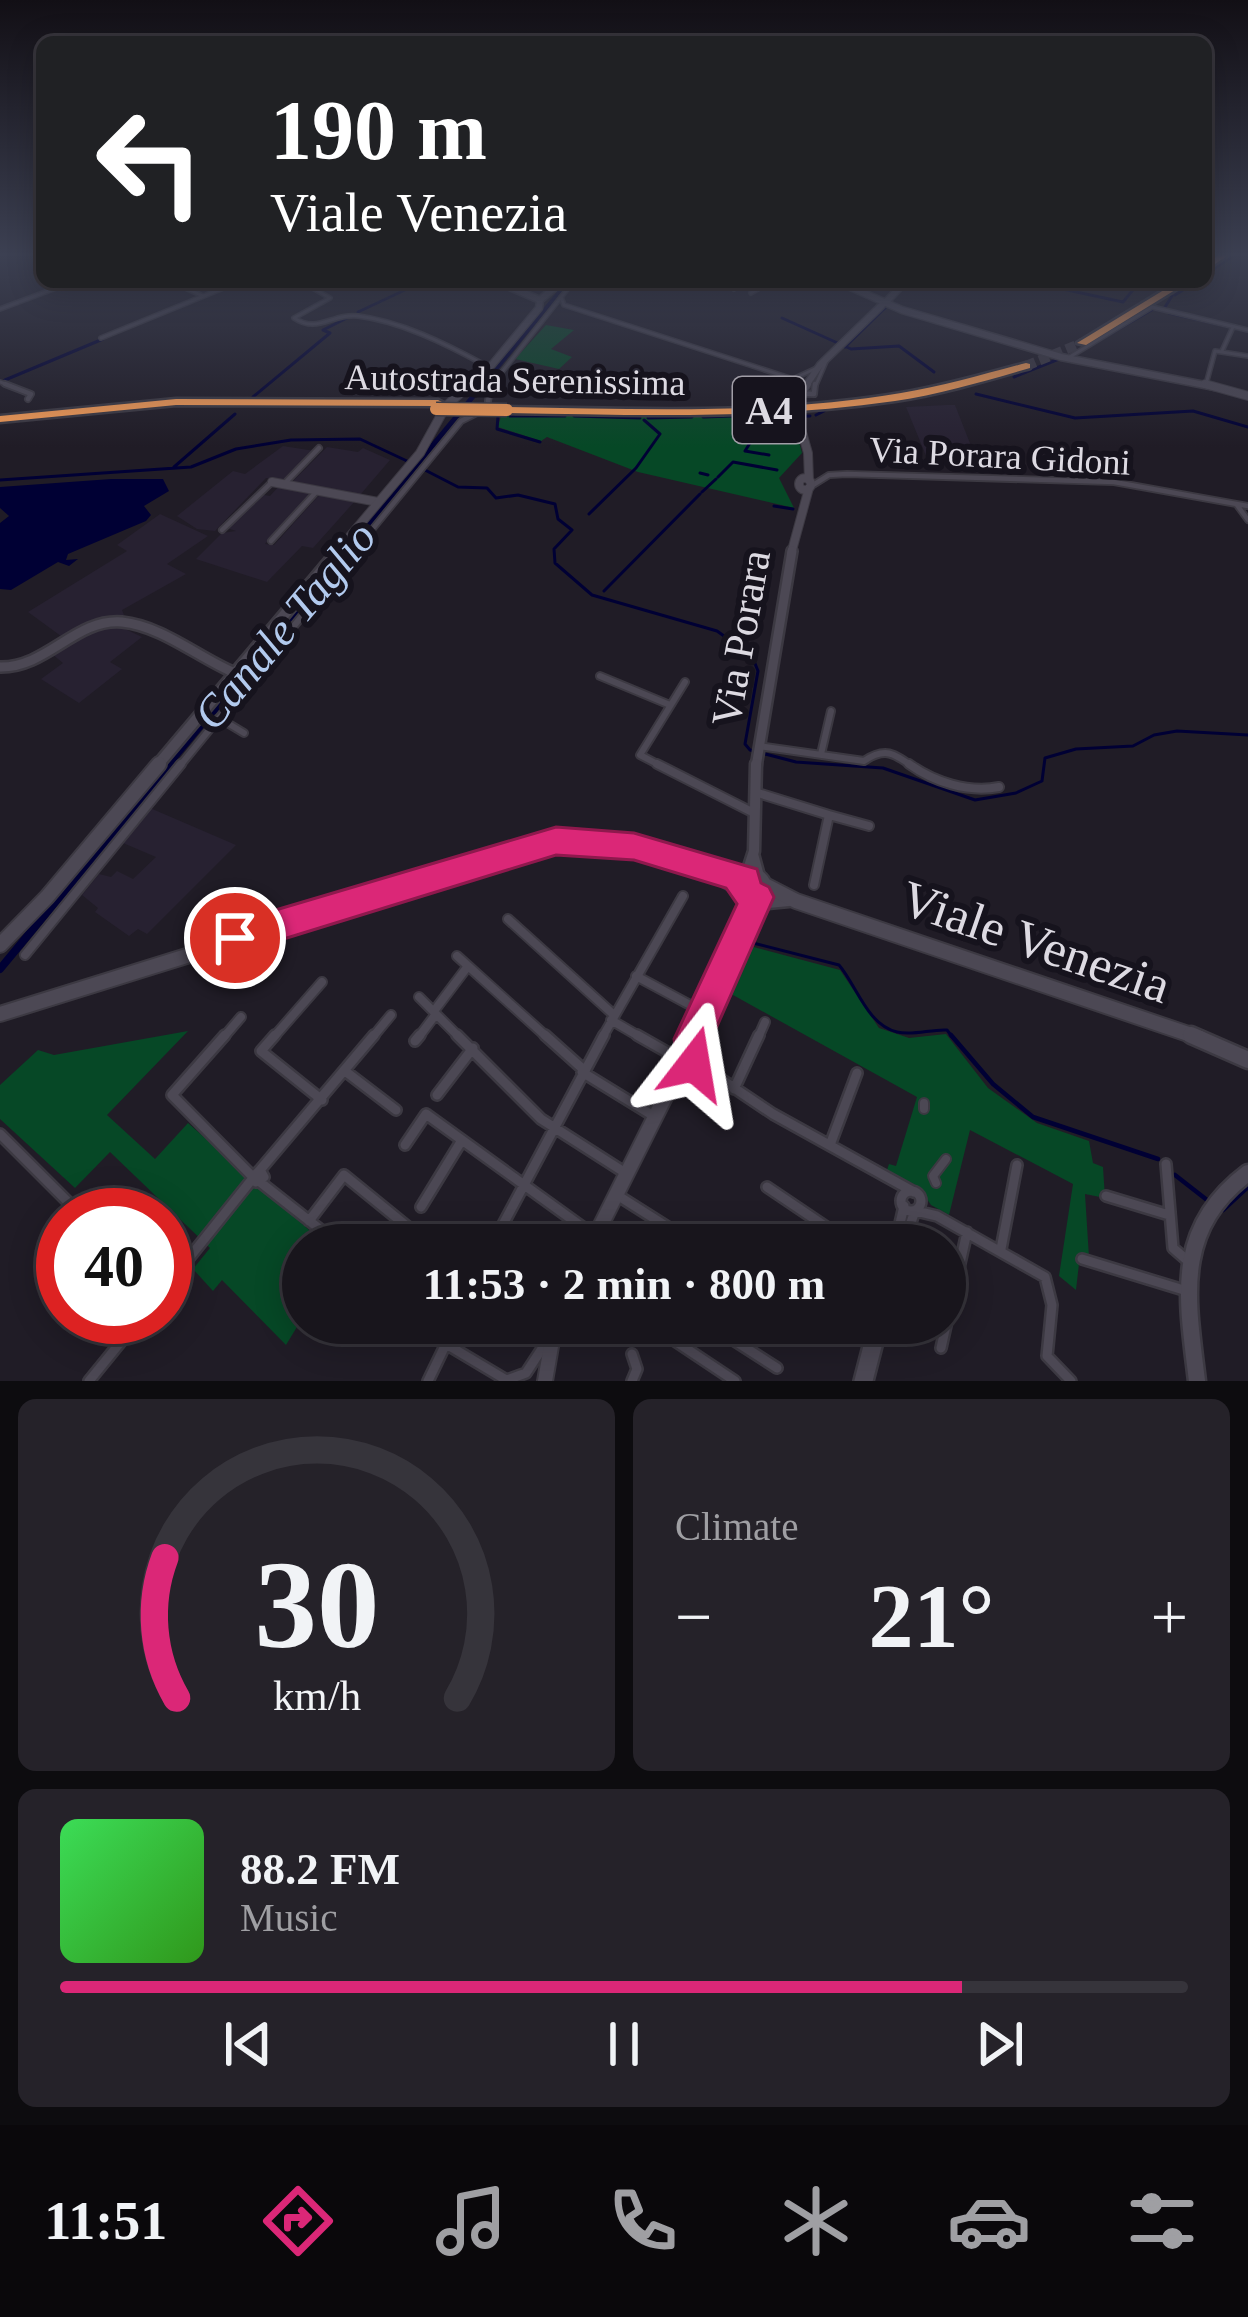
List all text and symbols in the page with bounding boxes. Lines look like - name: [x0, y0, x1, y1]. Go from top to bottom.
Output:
- icon: left: [72, 84, 228, 240]
- text: 190 m: [270, 84, 487, 177]
- text: Viale Venezia: [270, 183, 567, 243]
- street label: Autostrada Serenissima: [344, 357, 686, 403]
- road number: A4: [733, 377, 805, 443]
- street label: Via Porara Gidoni: [868, 429, 1132, 483]
- water label: Canale Taglio: [184, 512, 386, 739]
- street label: Via Porara: [703, 546, 779, 730]
- street label: Viale Venezia: [894, 870, 1177, 1014]
- pin: [184, 887, 286, 989]
- icon: arrive: [202, 905, 268, 971]
- position arrow: [631, 1001, 757, 1127]
- speed limit sign: 40: [36, 1188, 192, 1344]
- text: 11:53 · 2 min · 800 m: [423, 1259, 825, 1309]
- text: Climate: [675, 1505, 798, 1548]
- text: 30: [254, 1536, 379, 1674]
- text: 21°: [869, 1567, 995, 1666]
- text: −: [675, 1580, 712, 1653]
- text: +: [1151, 1580, 1188, 1653]
- text: km/h: [272, 1672, 361, 1719]
- text: 88.2 FM: [240, 1844, 400, 1894]
- text: Music: [240, 1896, 338, 1939]
- icon: previous: [215, 2011, 281, 2077]
- icon: pause: [591, 2011, 657, 2077]
- icon: next: [967, 2011, 1033, 2077]
- icon: directions: [256, 2179, 340, 2263]
- icon: music: [429, 2179, 513, 2263]
- icon: phone: [601, 2179, 685, 2263]
- icon: climate: [774, 2179, 858, 2263]
- icon: car: [947, 2179, 1031, 2263]
- icon: filters: [1120, 2179, 1204, 2263]
- text: 11:51: [44, 2191, 167, 2251]

